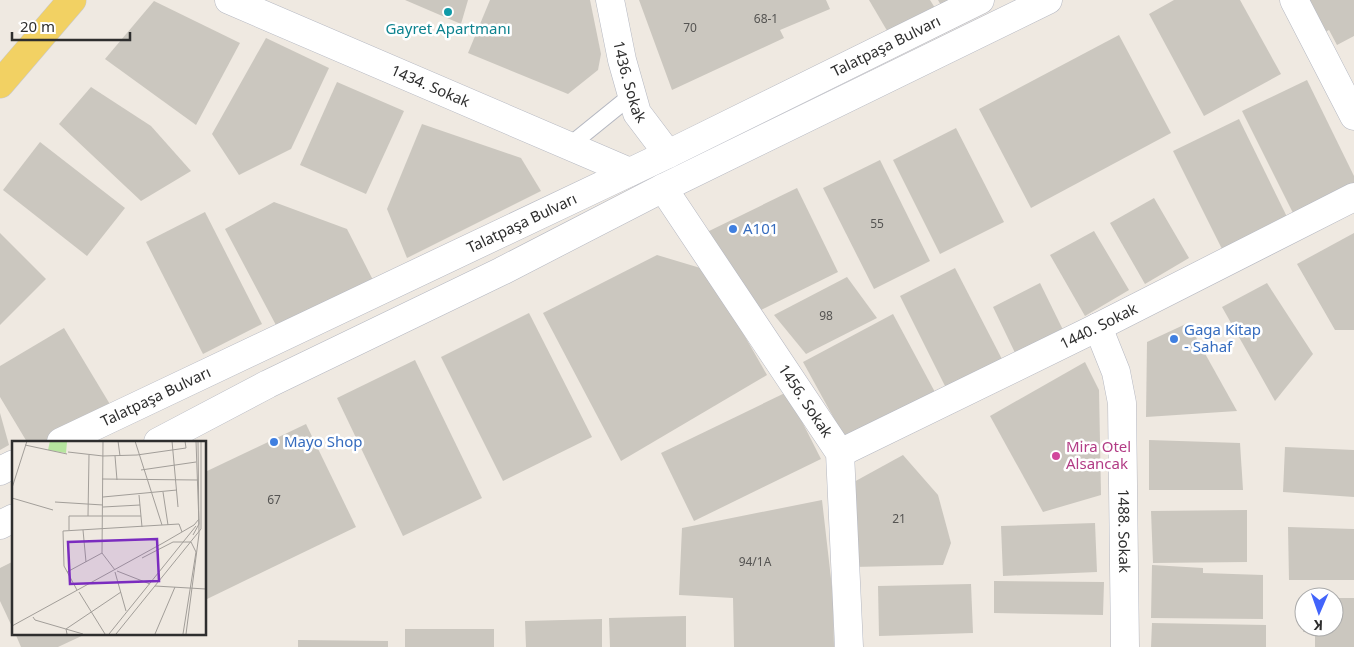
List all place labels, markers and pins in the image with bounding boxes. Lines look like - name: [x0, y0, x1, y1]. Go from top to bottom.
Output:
- marker: Gayret Apartmanı: [442, 6, 454, 18]
- place label: Gayret Apartmanı: [385, 18, 511, 38]
- place label: A101: [743, 218, 778, 238]
- marker: A101: [727, 223, 739, 235]
- place label: Gaga Kitap - Sahaf: [1184, 319, 1261, 356]
- marker: Gaga Kitap - Sahaf: [1168, 333, 1180, 345]
- place label: Mayo Shop: [284, 431, 362, 451]
- marker: Mayo Shop: [268, 436, 280, 448]
- place label: Mira Otel Alsancak: [1066, 436, 1131, 473]
- marker: Mira Otel Alsancak: [1050, 450, 1062, 462]

